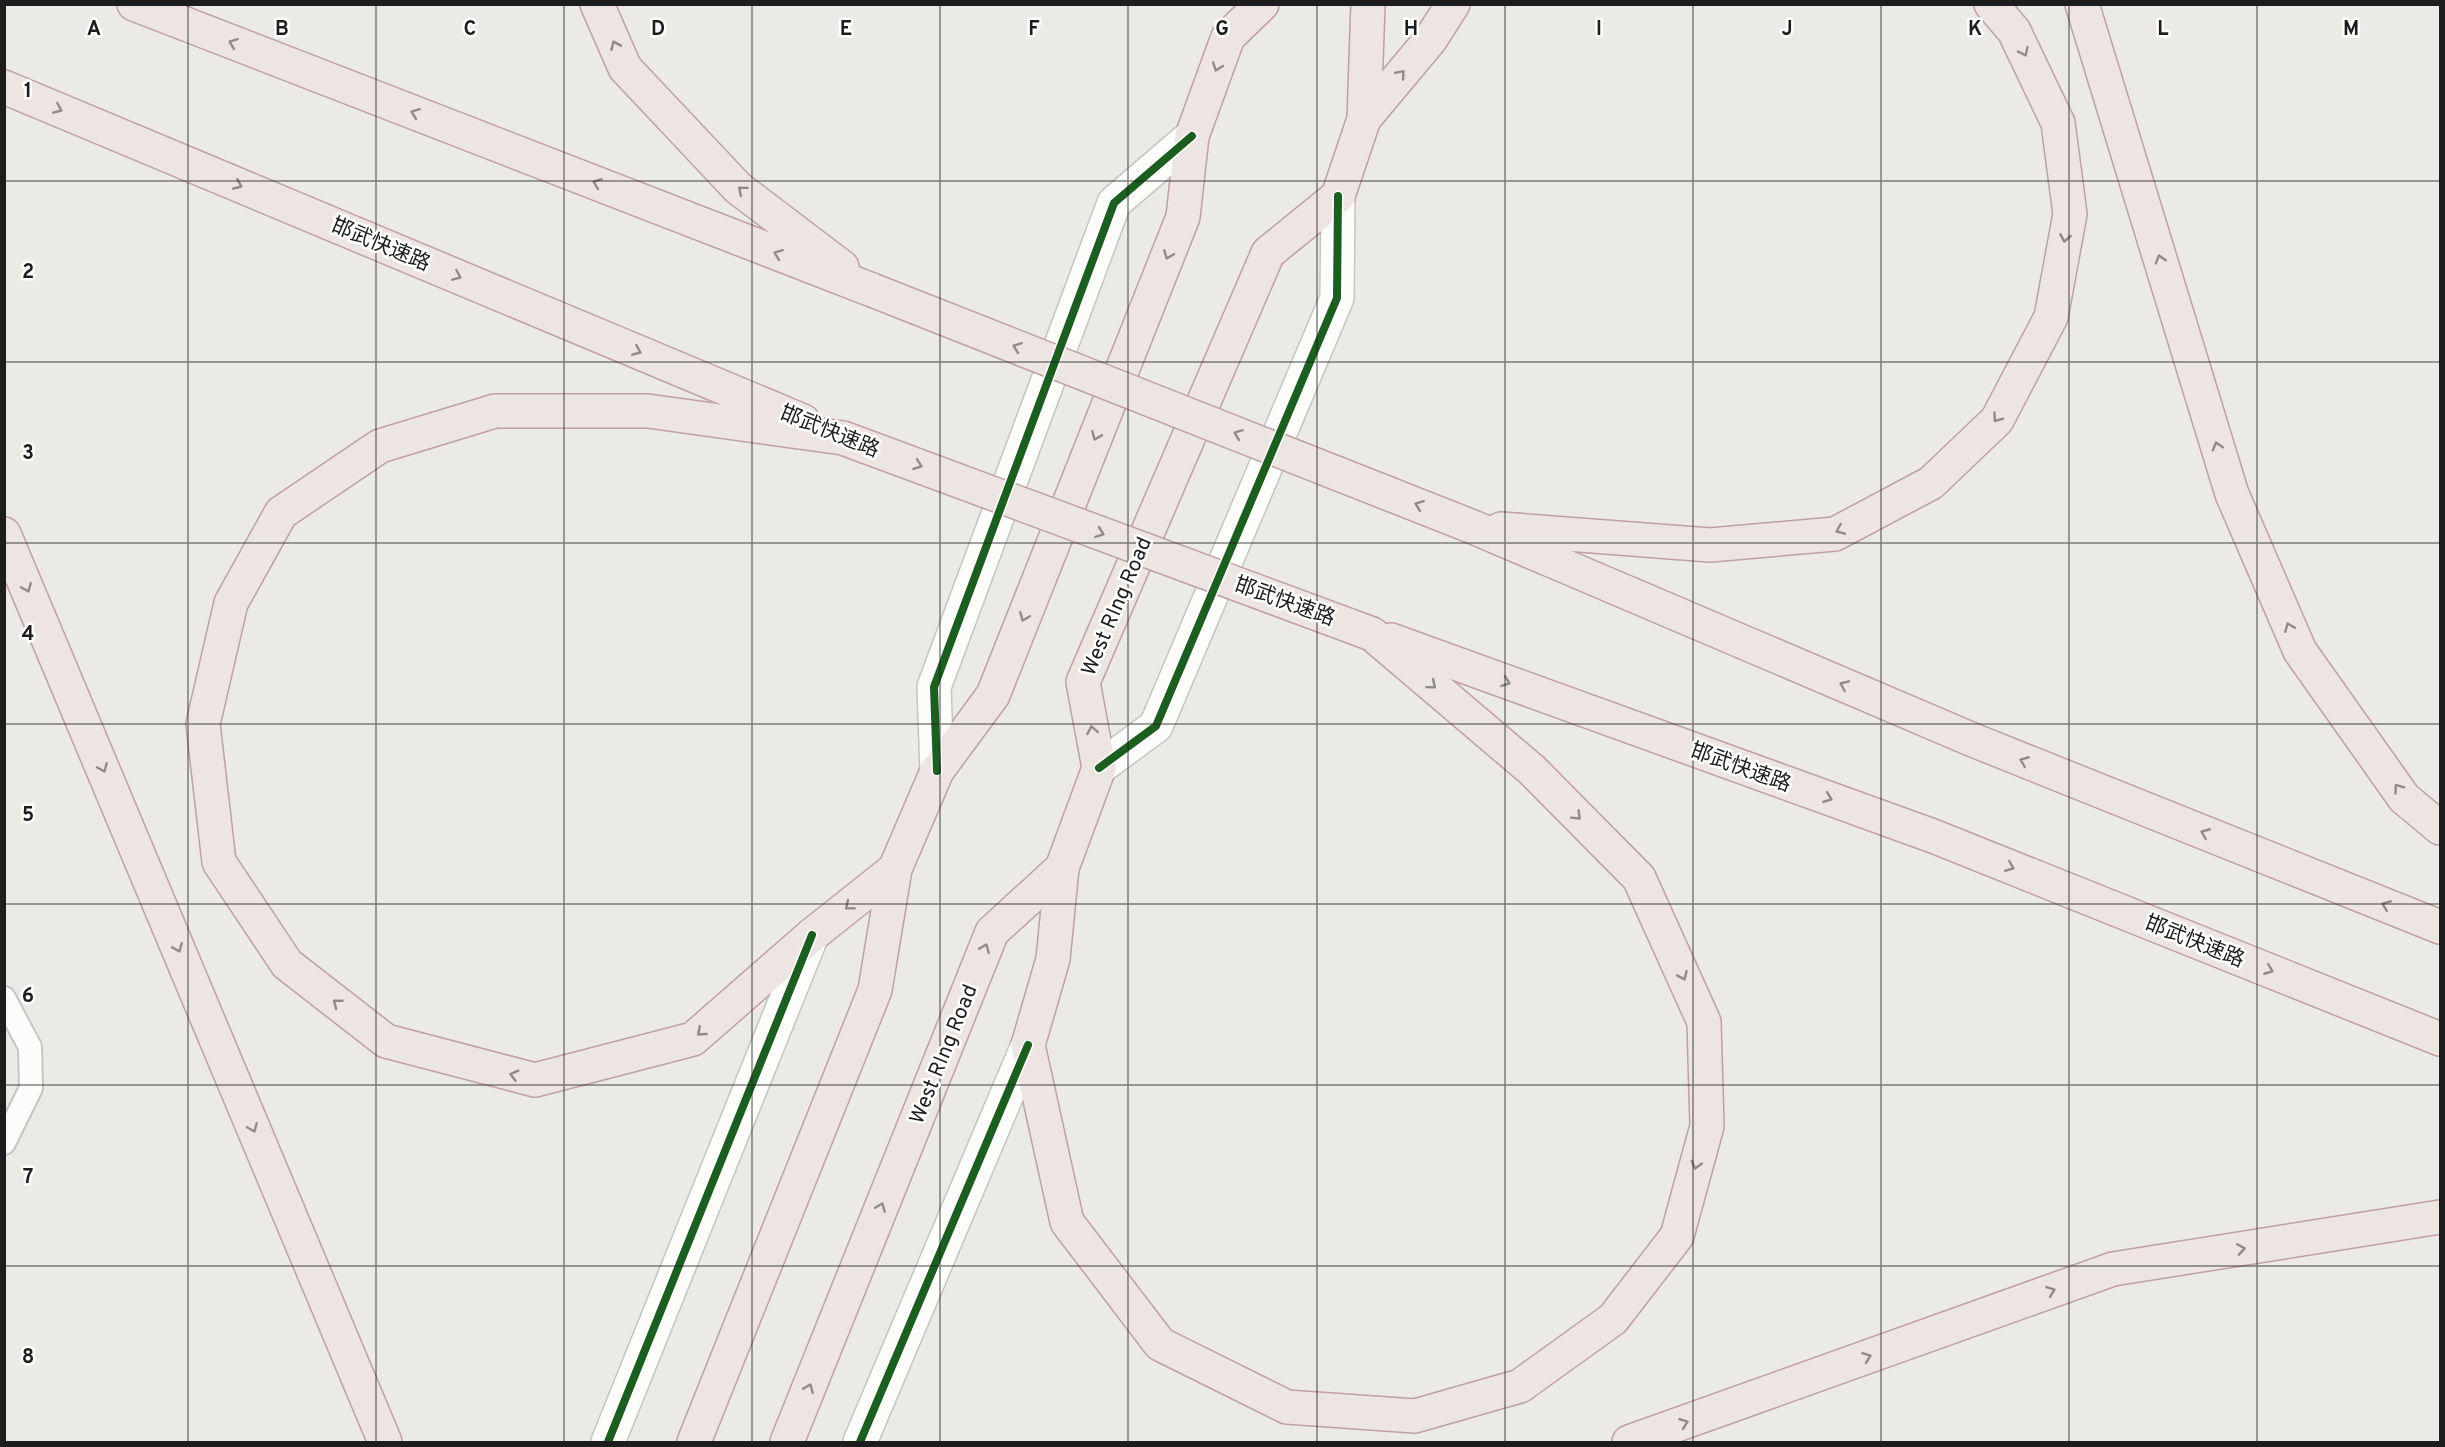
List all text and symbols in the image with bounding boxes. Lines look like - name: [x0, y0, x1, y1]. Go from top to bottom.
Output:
- text: A: [87, 17, 101, 43]
- text: B: [275, 17, 289, 43]
- text: C: [464, 17, 476, 43]
- text: D: [651, 17, 665, 43]
- text: E: [840, 17, 852, 43]
- text: F: [1028, 17, 1040, 43]
- text: G: [1215, 17, 1229, 43]
- text: H: [1404, 17, 1418, 43]
- text: I: [1596, 17, 1602, 43]
- text: J: [1781, 17, 1793, 43]
- text: K: [1968, 17, 1982, 43]
- text: L: [2157, 17, 2169, 43]
- text: M: [2343, 17, 2359, 43]
- one-way arrow: [228, 37, 239, 50]
- one-way arrow: [610, 40, 622, 51]
- one-way arrow: [2017, 45, 2029, 56]
- one-way arrow: [1211, 62, 1224, 72]
- one-way arrow: [1394, 70, 1405, 81]
- text: 1: [24, 79, 32, 105]
- one-way arrow: [52, 102, 63, 114]
- one-way arrow: [410, 108, 421, 120]
- one-way arrow: [232, 178, 243, 190]
- one-way arrow: [592, 178, 602, 191]
- one-way arrow: [738, 187, 749, 198]
- street label: 邯武快速路: [327, 212, 434, 278]
- one-way arrow: [2059, 233, 2072, 243]
- one-way arrow: [774, 249, 785, 261]
- one-way arrow: [1163, 249, 1175, 260]
- one-way arrow: [2155, 254, 2167, 265]
- text: 2: [22, 260, 34, 286]
- one-way arrow: [451, 269, 462, 281]
- one-way arrow: [1012, 342, 1023, 354]
- one-way arrow: [631, 344, 642, 356]
- street label: 邯武快速路: [776, 400, 883, 465]
- one-way arrow: [1993, 411, 2004, 422]
- one-way arrow: [1233, 429, 1244, 441]
- one-way arrow: [1091, 430, 1103, 441]
- text: 3: [22, 441, 34, 467]
- one-way arrow: [2212, 441, 2224, 452]
- one-way arrow: [912, 458, 922, 471]
- one-way arrow: [1414, 500, 1425, 513]
- one-way arrow: [1836, 523, 1847, 535]
- one-way arrow: [1094, 526, 1105, 538]
- street label: West RIng Road: [1076, 533, 1159, 680]
- street label: 邯武快速路: [1231, 572, 1338, 633]
- one-way arrow: [20, 582, 32, 593]
- one-way arrow: [1019, 611, 1031, 622]
- text: 4: [22, 622, 34, 648]
- one-way arrow: [2284, 622, 2296, 633]
- one-way arrow: [1500, 675, 1511, 688]
- one-way arrow: [1425, 678, 1436, 689]
- one-way arrow: [1839, 680, 1850, 692]
- one-way arrow: [1086, 725, 1099, 735]
- street label: 邯武快速路: [1687, 738, 1794, 799]
- one-way arrow: [2019, 756, 2030, 768]
- one-way arrow: [96, 762, 108, 773]
- one-way arrow: [2394, 784, 2405, 795]
- one-way arrow: [1822, 791, 1832, 804]
- text: 5: [22, 803, 34, 829]
- one-way arrow: [1570, 808, 1581, 819]
- one-way arrow: [2200, 828, 2211, 840]
- one-way arrow: [2004, 860, 2015, 872]
- one-way arrow: [845, 898, 856, 909]
- one-way arrow: [2381, 900, 2392, 912]
- street label: 邯武快速路: [2141, 910, 2248, 975]
- one-way arrow: [171, 942, 183, 953]
- one-way arrow: [978, 944, 990, 955]
- one-way arrow: [2263, 963, 2274, 975]
- one-way arrow: [1676, 969, 1688, 980]
- street label: West RIng Road: [904, 981, 985, 1128]
- text: 6: [22, 984, 34, 1010]
- one-way arrow: [332, 999, 343, 1010]
- one-way arrow: [697, 1025, 708, 1036]
- one-way arrow: [509, 1069, 519, 1082]
- one-way arrow: [246, 1122, 258, 1133]
- one-way arrow: [1691, 1160, 1704, 1170]
- text: 7: [23, 1165, 33, 1191]
- one-way arrow: [874, 1202, 886, 1213]
- one-way arrow: [2236, 1243, 2245, 1255]
- one-way arrow: [2045, 1286, 2056, 1299]
- text: 8: [22, 1345, 34, 1371]
- one-way arrow: [1862, 1352, 1872, 1365]
- one-way arrow: [802, 1383, 814, 1394]
- one-way arrow: [1678, 1417, 1689, 1430]

